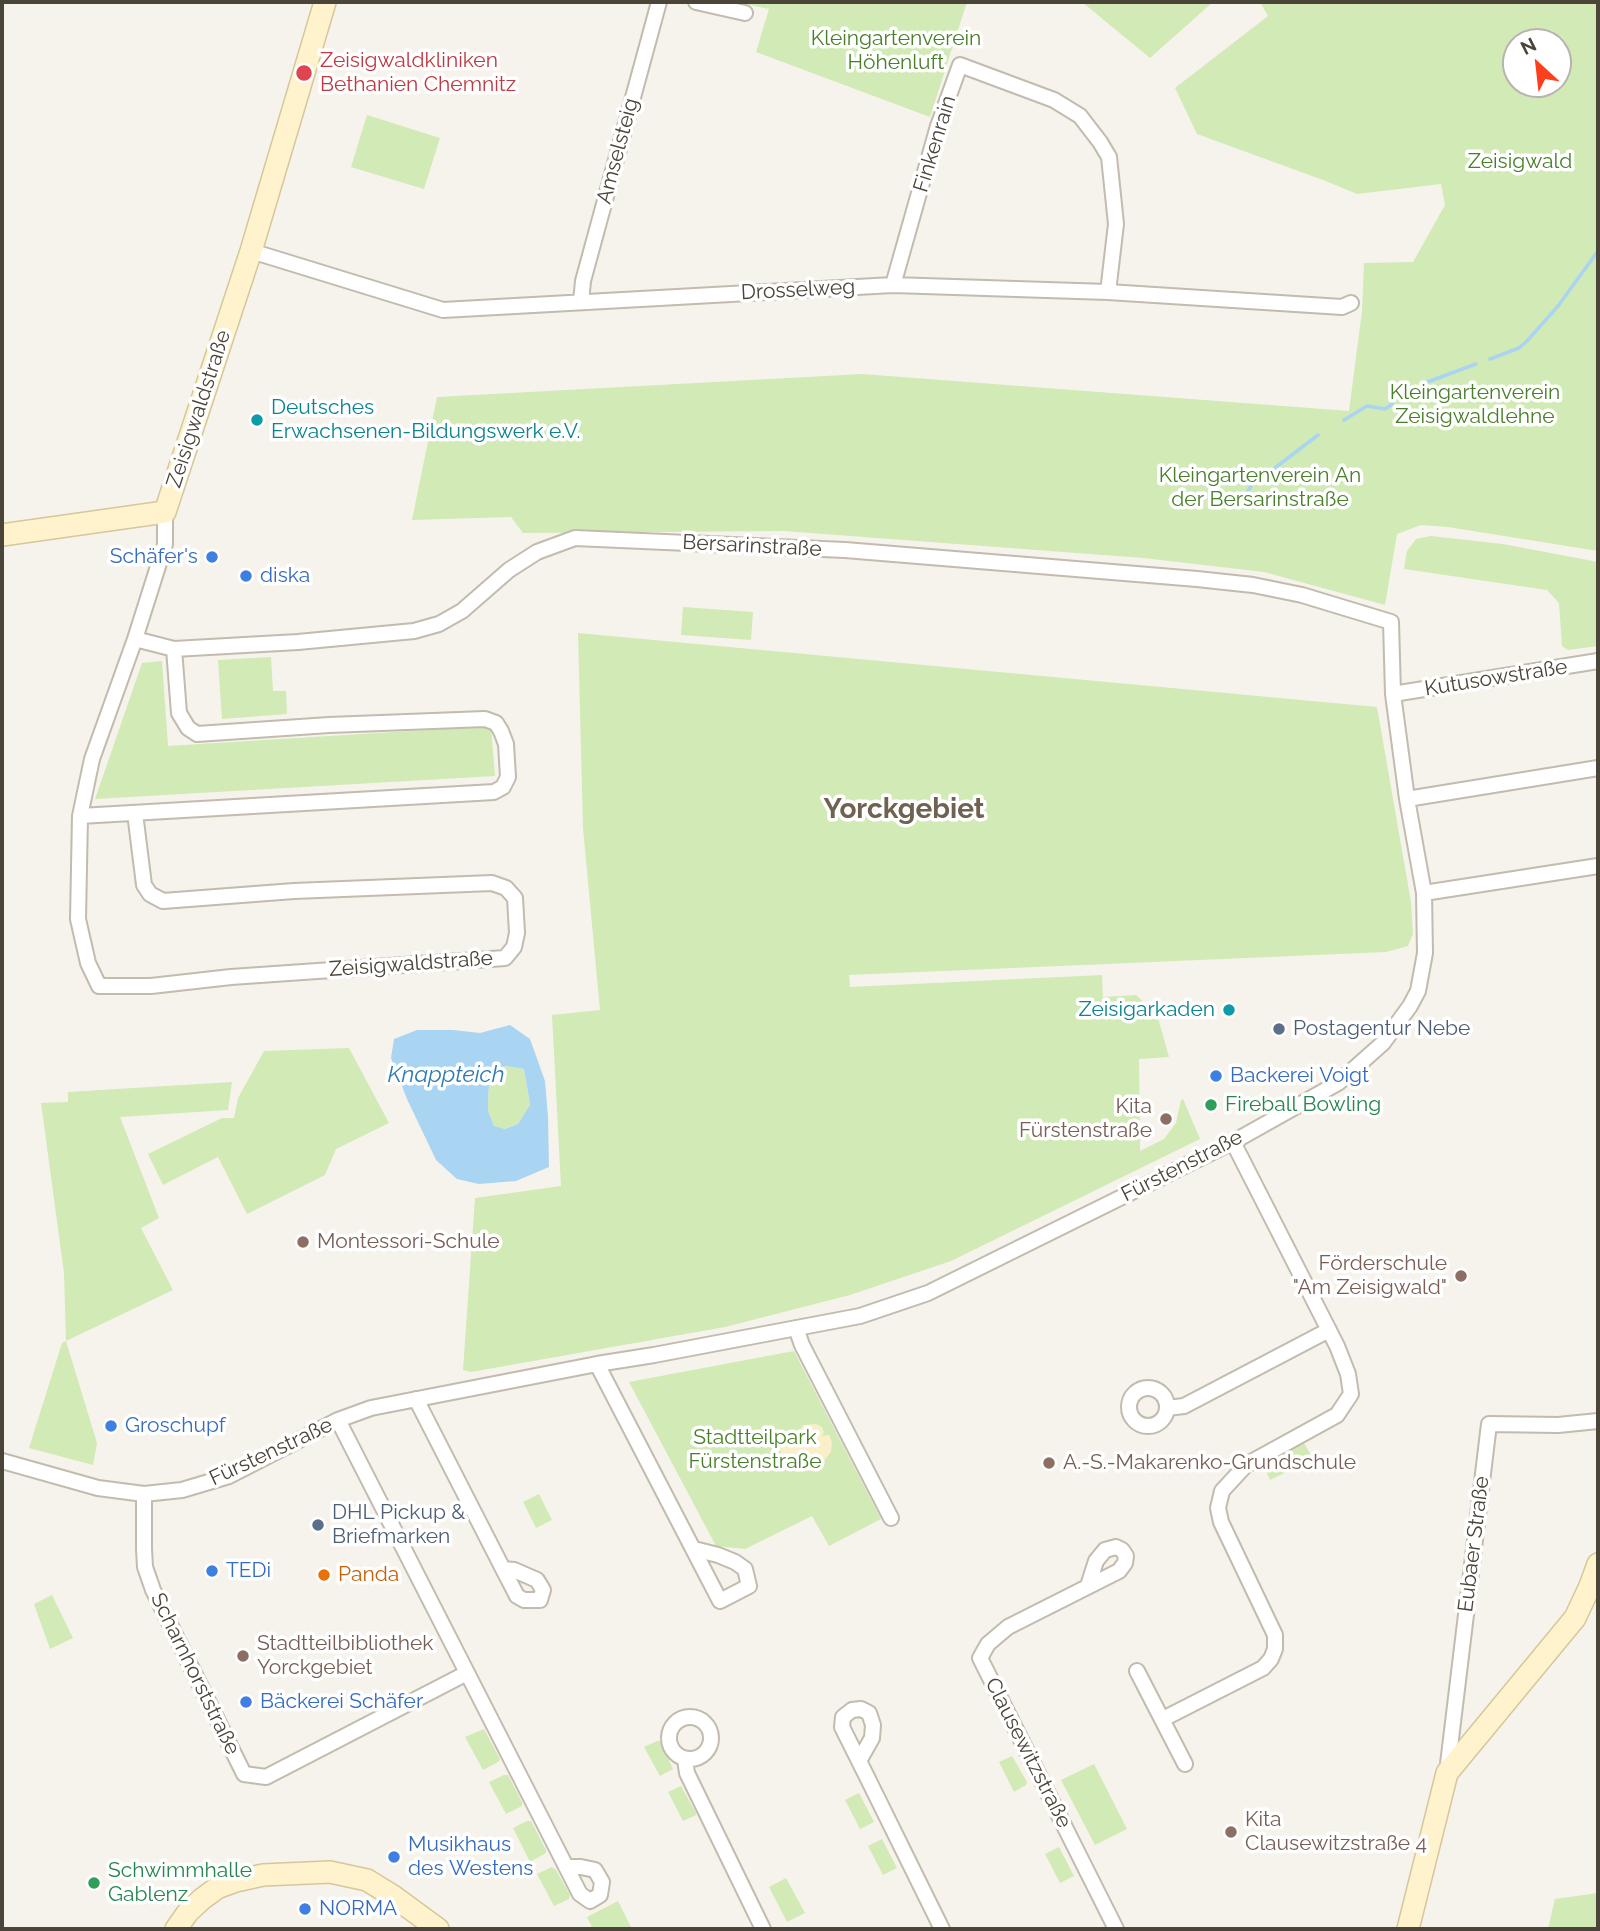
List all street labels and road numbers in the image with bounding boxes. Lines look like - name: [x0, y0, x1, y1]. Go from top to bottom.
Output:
- street label: Finkenrain: [908, 93, 962, 195]
- street label: Amselsteig: [592, 95, 644, 207]
- street label: Drosselweg: [740, 274, 856, 306]
- street label: Zeisigwaldstraße: [162, 327, 236, 491]
- street label: Bersarinstraße: [682, 530, 822, 562]
- street label: Kutusowstraße: [1423, 654, 1569, 702]
- street label: Zeisigwaldstraße: [328, 946, 494, 982]
- street label: Fürstenstraße: [1117, 1125, 1247, 1207]
- street label: Fürstenstraße: [205, 1412, 337, 1492]
- street label: Eubaer Straße: [1453, 1475, 1495, 1613]
- street label: Scharnhorststraße: [145, 1589, 245, 1759]
- street label: Clausewitzstraße: [979, 1674, 1077, 1832]

